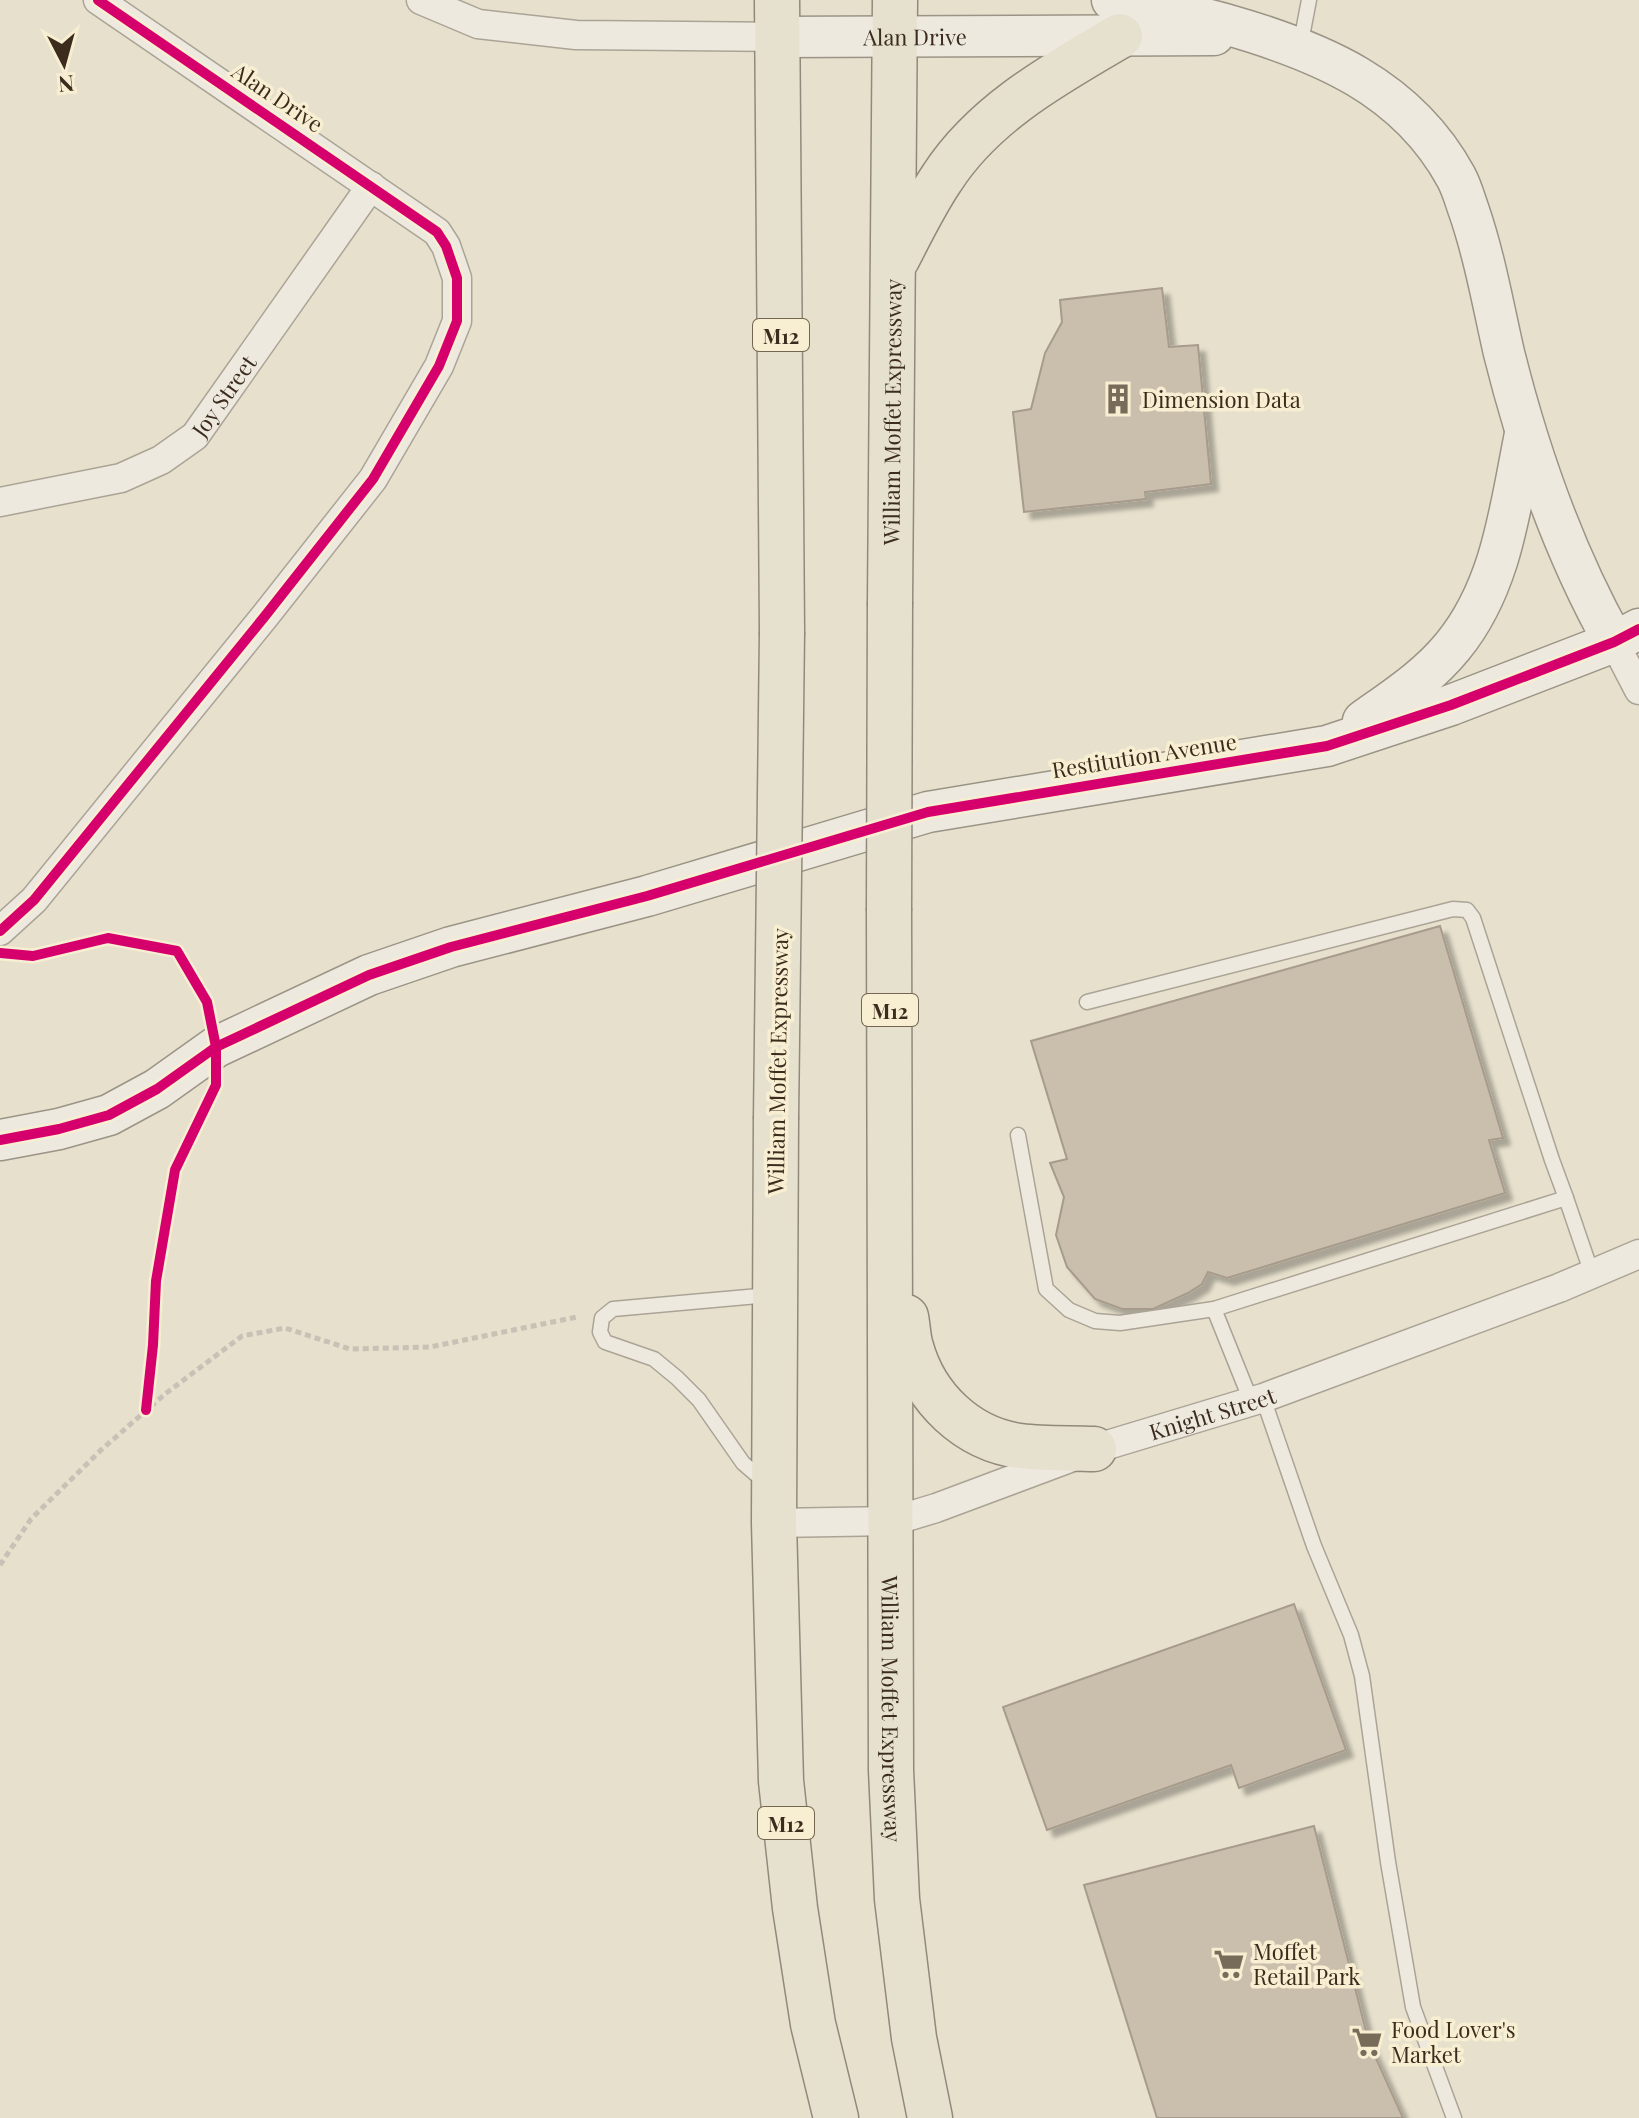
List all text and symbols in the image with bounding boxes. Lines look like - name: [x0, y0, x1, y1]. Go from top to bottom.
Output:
- street label: Alan Drive: [862, 21, 967, 52]
- north arrow: [24, 24, 104, 104]
- street label: Alan Drive: [226, 55, 329, 138]
- text: N: [57, 69, 76, 101]
- street label: William Moffet Expressway: [875, 279, 908, 546]
- road number: M12: [753, 319, 809, 351]
- street label: Joy Street: [183, 348, 263, 444]
- building icon: Dimension Data: [1101, 382, 1135, 416]
- place label: Dimension Data: [1142, 384, 1301, 414]
- street label: Restitution Avenue: [1049, 726, 1239, 784]
- street label: William Moffet Expressway: [760, 928, 794, 1195]
- road number: M12: [862, 994, 918, 1026]
- street label: Knight Street: [1145, 1379, 1281, 1447]
- street label: William Moffet Expressway: [876, 1575, 909, 1843]
- road number: M12: [758, 1807, 814, 1839]
- place label: Moffet Retail Park: [1253, 1936, 1360, 1991]
- supermarket icon: Moffet Retail Park: [1212, 1947, 1246, 1981]
- place label: Food Lover's Market: [1391, 2014, 1516, 2069]
- supermarket icon: Food Lover's Market: [1350, 2025, 1384, 2059]

